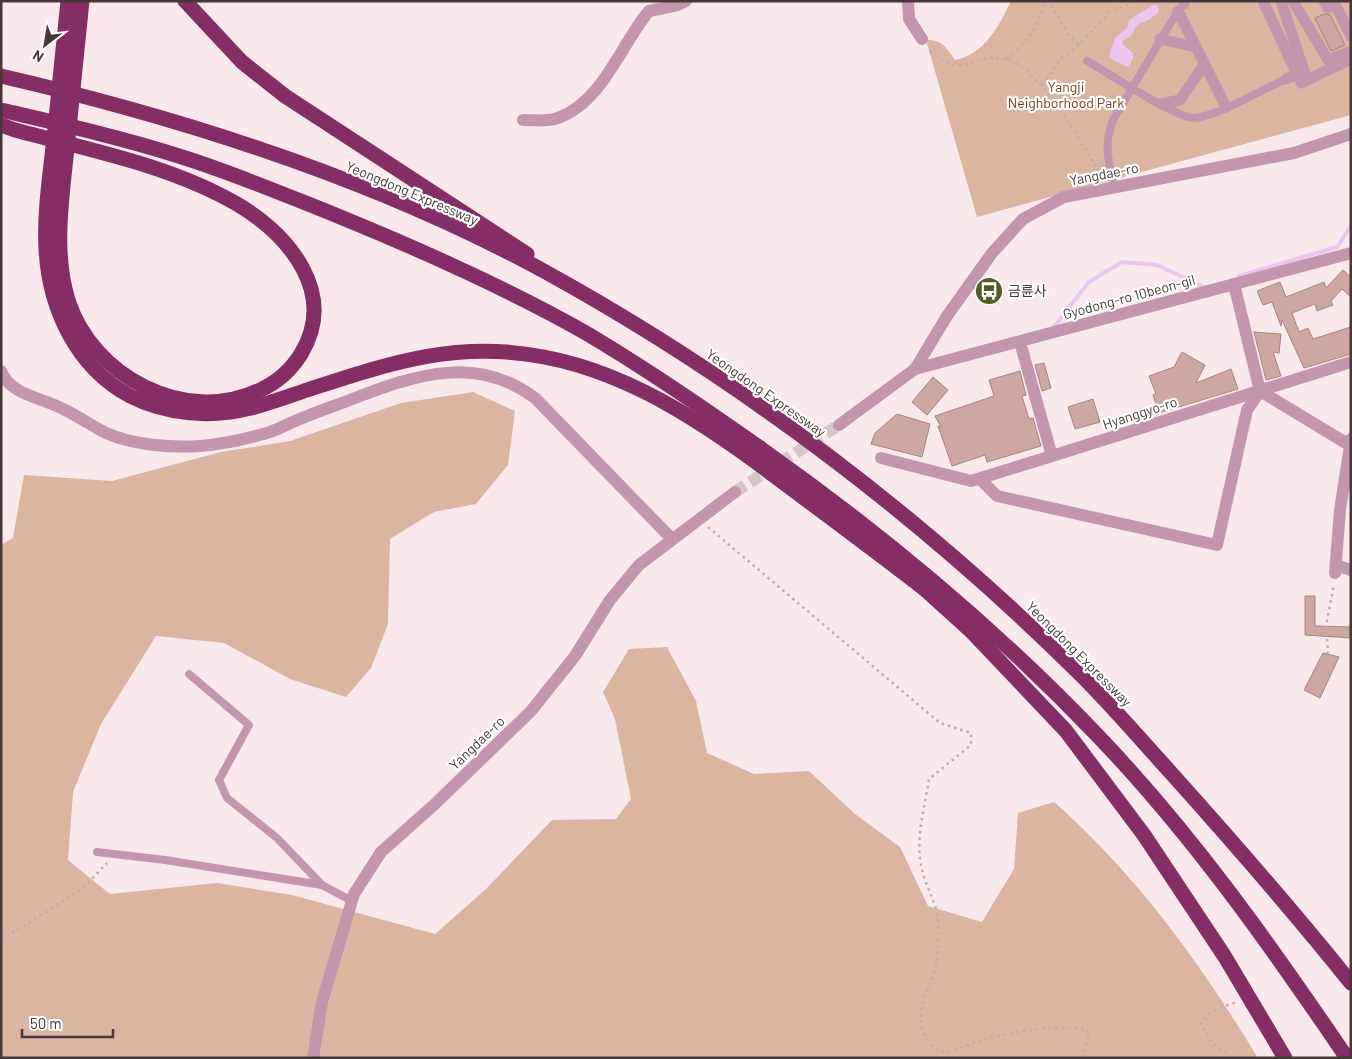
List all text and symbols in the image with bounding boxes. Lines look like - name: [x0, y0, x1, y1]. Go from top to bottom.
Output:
- north arrow: [20, 20, 70, 70]
- text: N: [30, 47, 46, 66]
- park label: Yangji Neighborhood Park: [1008, 78, 1124, 111]
- street label: Yeongdong Expressway: [344, 157, 481, 228]
- street label: Yangdae-ro: [1068, 158, 1140, 189]
- street label: Gyodong-ro 10beon-gil: [1061, 271, 1197, 322]
- bus stop icon: 금륜사: [974, 276, 1004, 306]
- place label: 금륜사: [1008, 282, 1047, 299]
- street label: Yeongdong Expressway: [703, 345, 830, 441]
- street label: Hyanggyo-ro: [1101, 393, 1179, 433]
- street label: Yeongdong Expressway: [1023, 597, 1136, 710]
- street label: Yangdae-ro: [446, 712, 508, 773]
- scale bar: [22, 1006, 114, 1038]
- text: 50 m: [30, 1014, 62, 1032]

